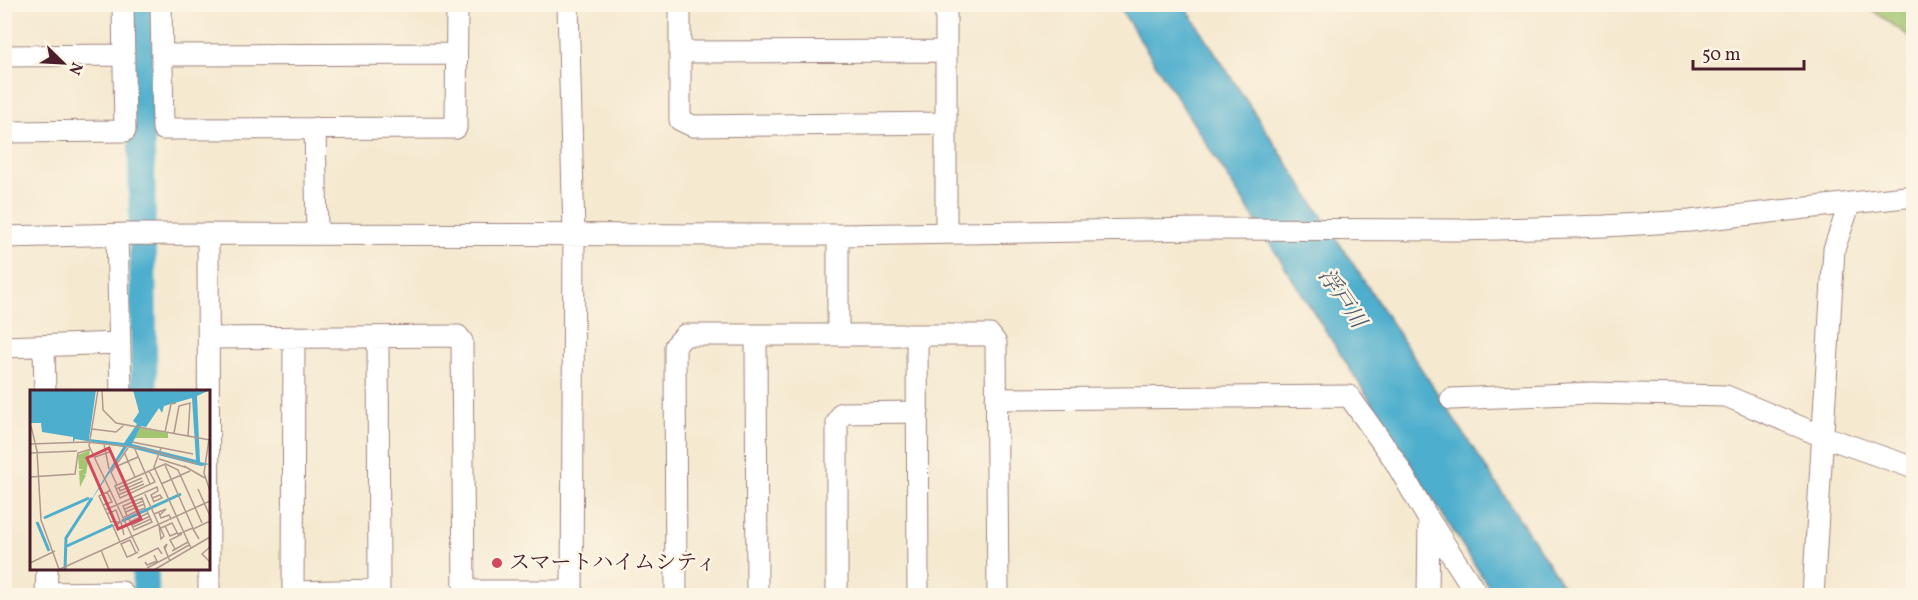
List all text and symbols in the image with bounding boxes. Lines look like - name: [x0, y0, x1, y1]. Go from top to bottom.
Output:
- north arrow: [33, 33, 93, 93]
- scale bar: [1693, 33, 1804, 71]
- text: 50 m: [1702, 43, 1741, 68]
- text: N: [62, 59, 87, 78]
- water label: 浮戸川: [1310, 263, 1373, 337]
- inset map: [30, 390, 210, 570]
- place label: スマートハイムシティ: [509, 549, 716, 578]
- marker: スマートハイムシティ: [490, 556, 504, 570]

